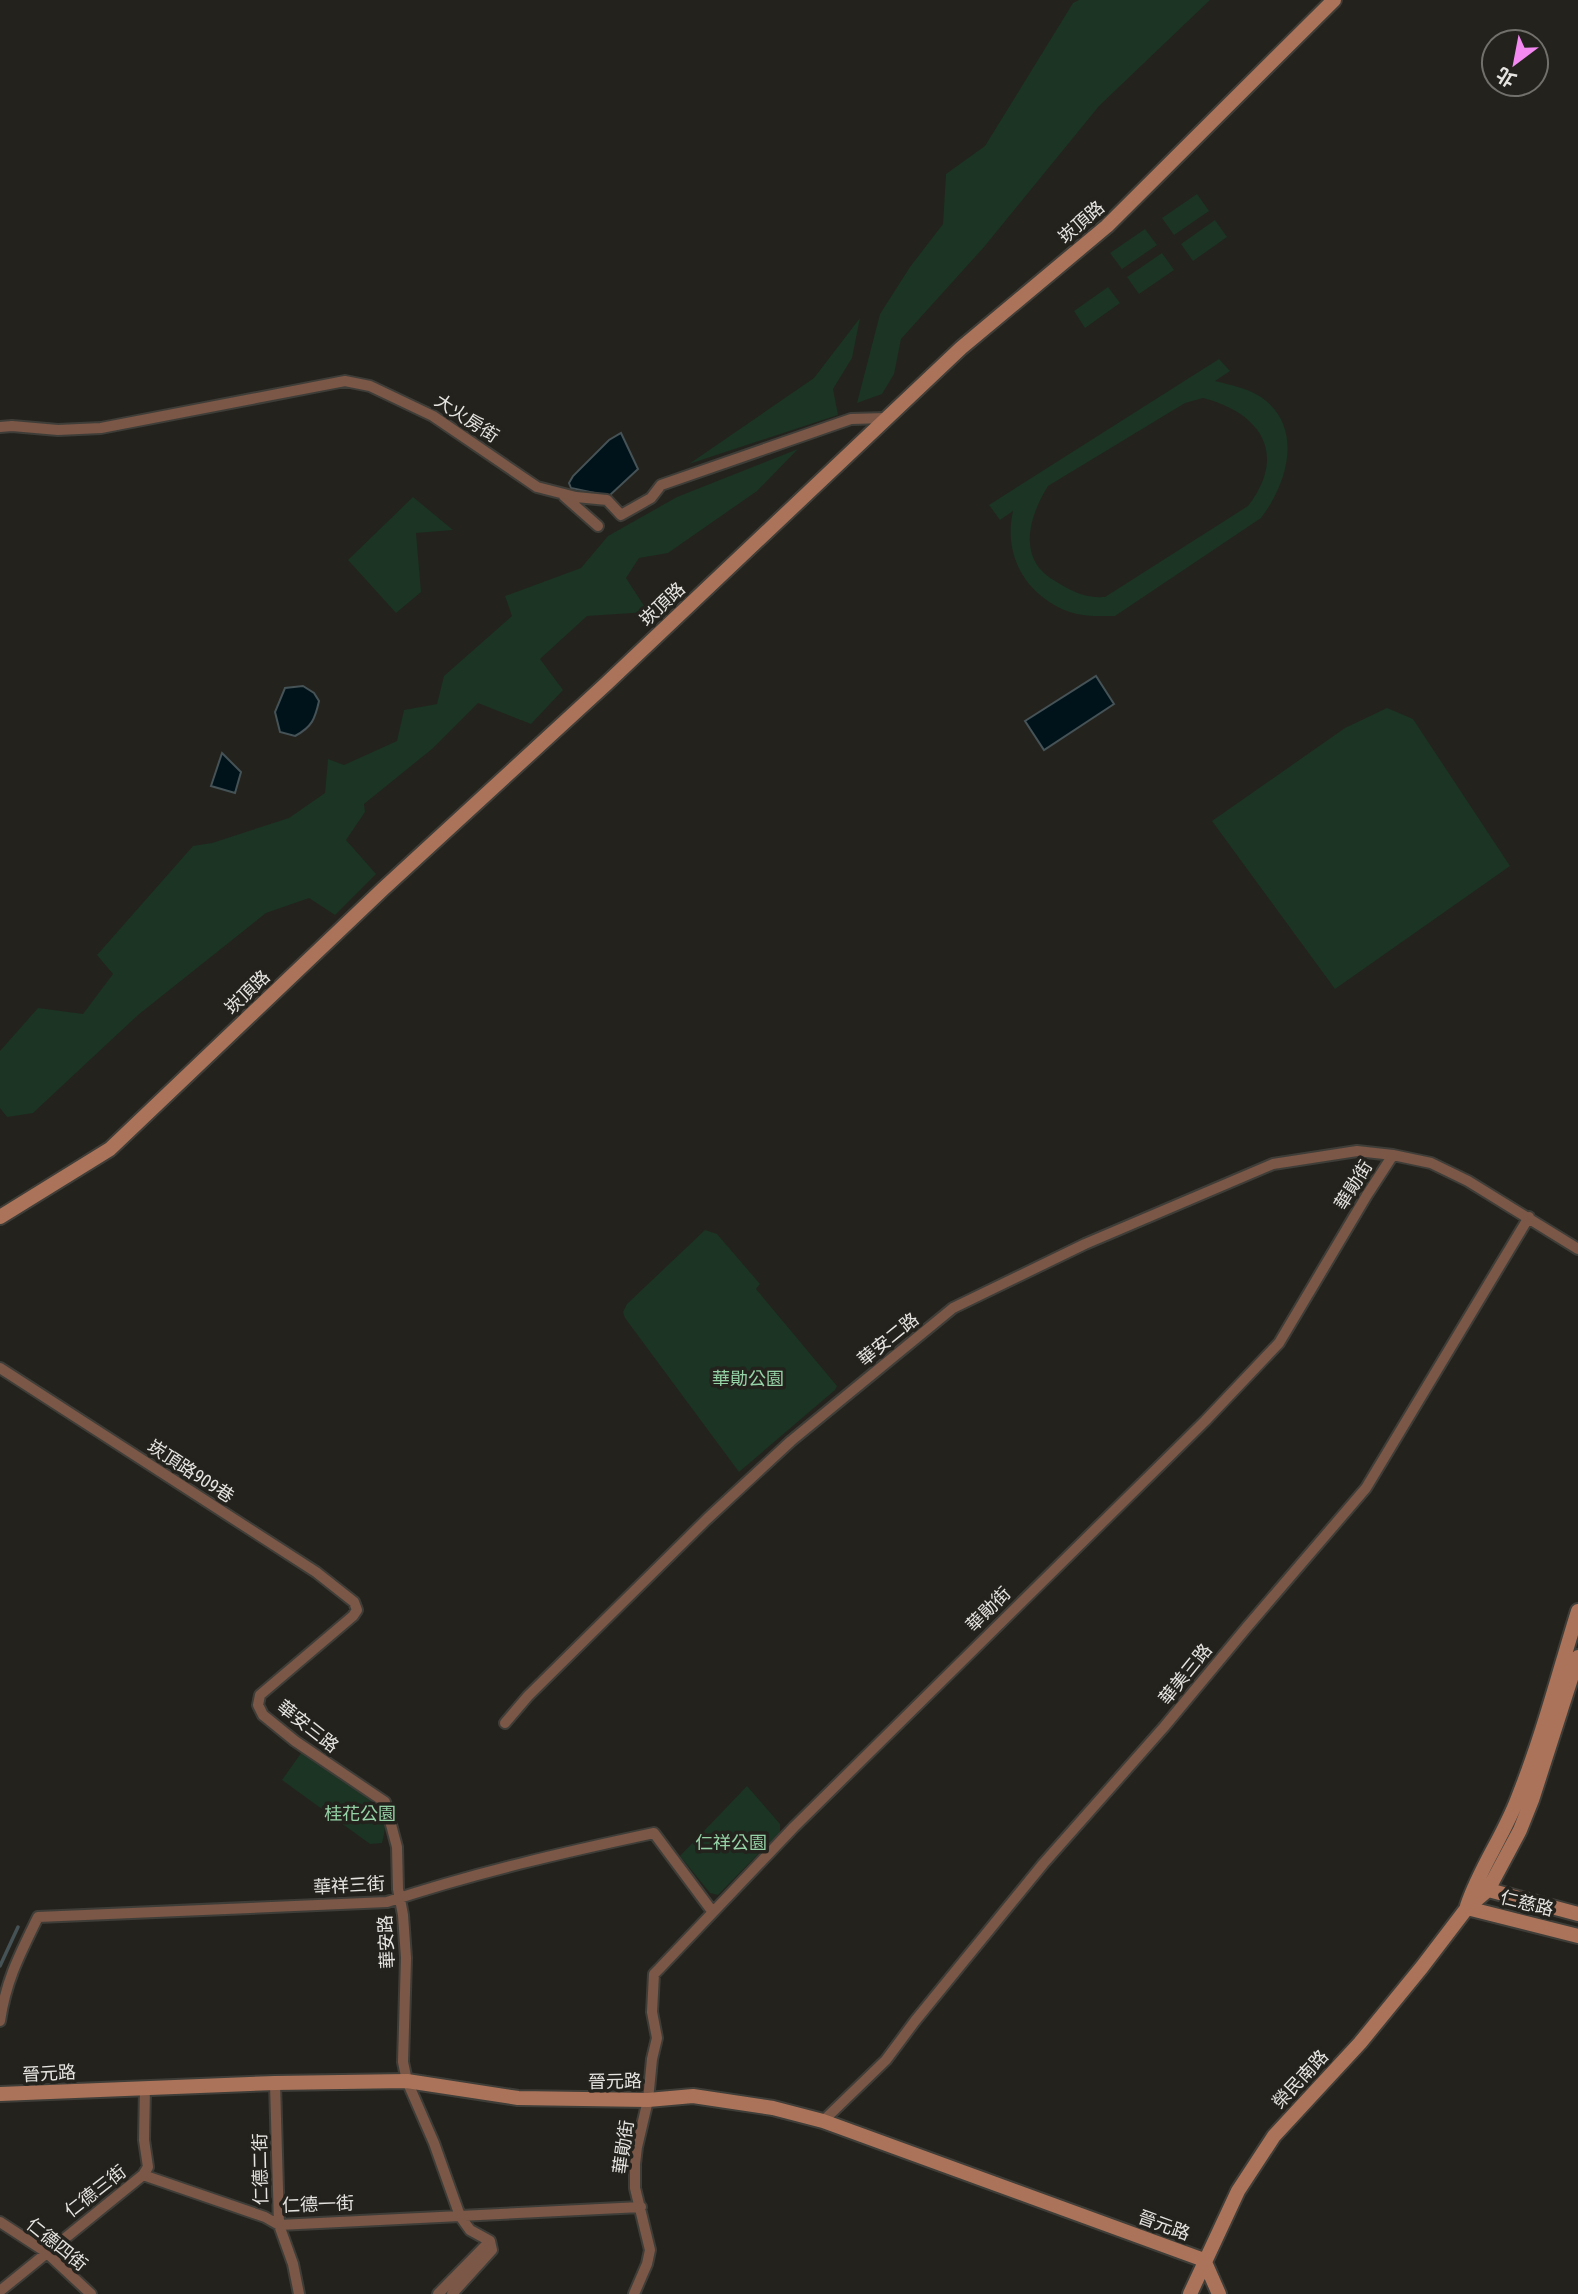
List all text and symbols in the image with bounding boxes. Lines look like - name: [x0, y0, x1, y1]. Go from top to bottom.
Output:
- north arrow: [1480, 28, 1550, 98]
- text: 北: [1492, 62, 1520, 92]
- street label: 崁頂路: [1054, 196, 1108, 248]
- street label: 大火房街: [431, 390, 503, 446]
- street label: 崁頂路: [635, 578, 689, 630]
- street label: 崁頂路: [220, 966, 274, 1018]
- street label: 華勛街: [1330, 1157, 1376, 1213]
- street label: 華安二路: [853, 1308, 923, 1370]
- park label: 華勛公園: [712, 1368, 784, 1389]
- street label: 崁頂路909巷: [144, 1435, 238, 1507]
- street label: 華勛街: [961, 1582, 1015, 1636]
- street label: 華美三路: [1154, 1639, 1216, 1709]
- street label: 華安三路: [273, 1696, 343, 1756]
- park label: 桂花公園: [324, 1803, 396, 1824]
- park label: 仁祥公園: [695, 1832, 767, 1853]
- street label: 華祥三街: [312, 1873, 386, 1897]
- street label: 仁慈路: [1498, 1886, 1556, 1920]
- street label: 華安路: [374, 1914, 398, 1970]
- street label: 榮民南路: [1268, 2046, 1332, 2112]
- street label: 晉元路: [21, 2061, 77, 2085]
- street label: 晉元路: [588, 2070, 642, 2092]
- street label: 華勛街: [609, 2119, 637, 2175]
- street label: 仁德二街: [249, 2133, 271, 2205]
- street label: 仁德三街: [60, 2161, 130, 2221]
- street label: 仁德一街: [282, 2192, 354, 2216]
- street label: 晉元路: [1135, 2206, 1193, 2244]
- street label: 仁德四街: [22, 2213, 92, 2275]

